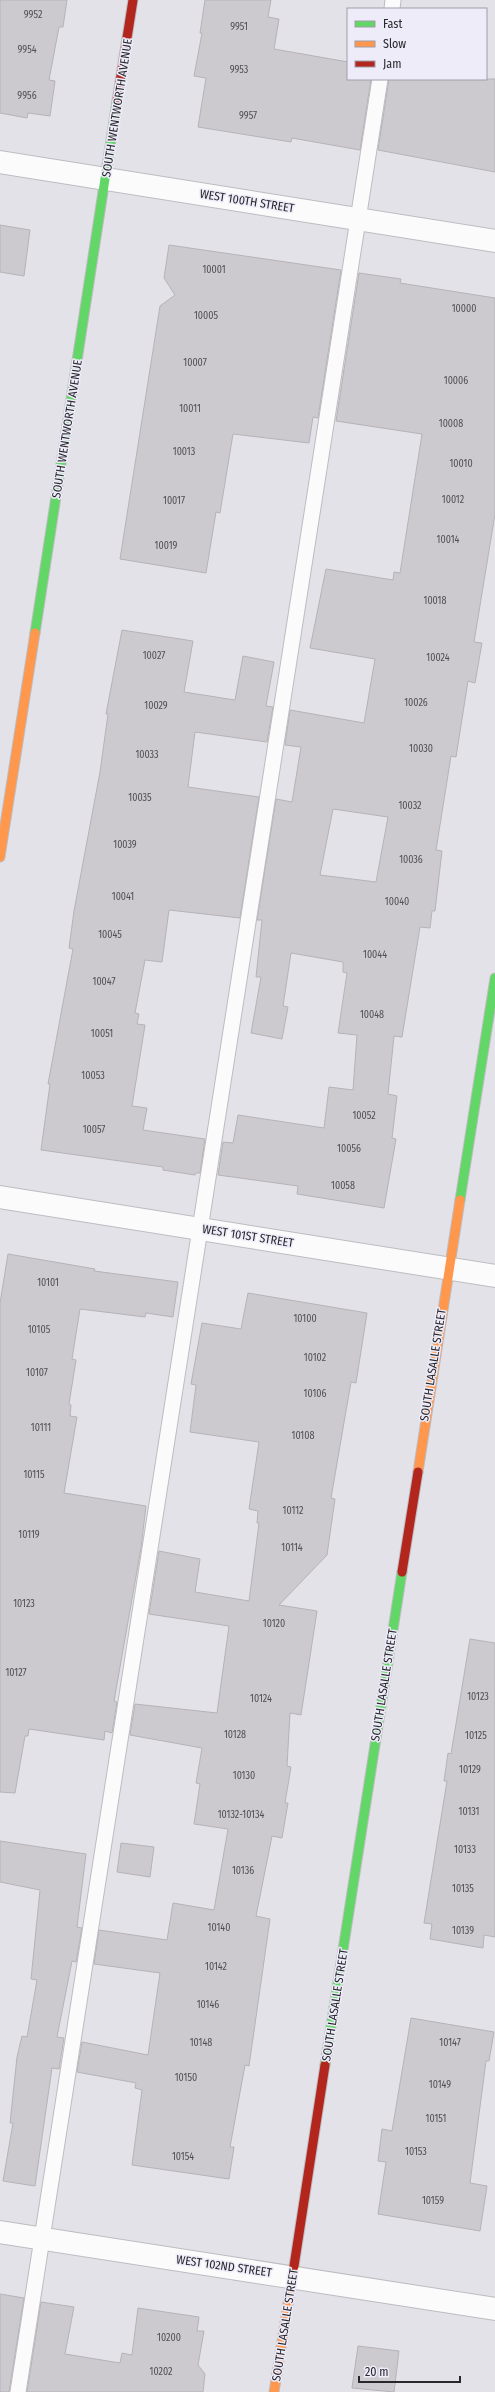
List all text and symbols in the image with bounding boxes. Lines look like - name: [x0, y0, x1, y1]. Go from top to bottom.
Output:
- legend: [347, 8, 487, 80]
- house number: 9952: [24, 9, 43, 21]
- text: Fast: [383, 17, 402, 31]
- house number: 9951: [230, 21, 248, 33]
- street label: SOUTH WENTWORTH AVENUE: [99, 37, 135, 178]
- text: Slow: [383, 37, 406, 51]
- house number: 9954: [17, 44, 37, 56]
- text: Jam: [383, 57, 401, 71]
- house number: 9953: [230, 64, 249, 76]
- house number: 9956: [17, 90, 37, 102]
- house number: 9957: [239, 110, 257, 122]
- street label: WEST 100TH STREET: [199, 187, 296, 215]
- house number: 10001: [202, 264, 226, 276]
- house number: 10000: [452, 303, 476, 315]
- house number: 10005: [194, 310, 218, 322]
- house number: 10007: [183, 357, 207, 369]
- street label: SOUTH WENTWORTH AVENUE: [49, 358, 85, 499]
- house number: 10006: [444, 375, 468, 387]
- house number: 10011: [179, 403, 201, 415]
- house number: 10008: [439, 418, 463, 430]
- house number: 10013: [173, 446, 196, 458]
- house number: 10010: [449, 458, 473, 470]
- house number: 10012: [442, 494, 465, 506]
- house number: 10017: [163, 495, 185, 507]
- house number: 10014: [437, 534, 460, 546]
- house number: 10019: [155, 540, 178, 552]
- house number: 10018: [424, 595, 446, 607]
- house number: 10027: [143, 650, 165, 662]
- house number: 10024: [426, 652, 450, 664]
- house number: 10026: [404, 697, 428, 709]
- house number: 10029: [144, 700, 168, 712]
- house number: 10030: [409, 743, 433, 755]
- house number: 10033: [135, 749, 159, 761]
- house number: 10035: [128, 792, 152, 804]
- house number: 10032: [398, 800, 422, 812]
- house number: 10039: [113, 839, 137, 851]
- house number: 10036: [399, 854, 423, 866]
- house number: 10041: [112, 891, 134, 903]
- house number: 10040: [385, 896, 409, 908]
- house number: 10045: [98, 929, 122, 941]
- house number: 10044: [363, 949, 387, 961]
- house number: 10047: [92, 976, 116, 988]
- house number: 10048: [360, 1009, 384, 1021]
- house number: 10051: [91, 1028, 113, 1040]
- house number: 10053: [81, 1070, 105, 1082]
- house number: 10052: [352, 1110, 376, 1122]
- house number: 10057: [83, 1124, 105, 1136]
- house number: 10056: [337, 1143, 361, 1155]
- house number: 10058: [331, 1180, 355, 1192]
- street label: WEST 101ST STREET: [201, 1222, 295, 1250]
- house number: 10101: [37, 1277, 59, 1289]
- street label: SOUTH LASALLE STREET: [417, 1307, 449, 1422]
- house number: 10100: [293, 1313, 317, 1325]
- house number: 10105: [28, 1324, 51, 1336]
- house number: 10102: [304, 1352, 327, 1364]
- house number: 10107: [26, 1367, 48, 1379]
- house number: 10106: [304, 1388, 327, 1400]
- house number: 10111: [31, 1422, 51, 1434]
- house number: 10108: [292, 1430, 314, 1442]
- house number: 10115: [23, 1469, 45, 1481]
- house number: 10112: [283, 1505, 304, 1517]
- house number: 10119: [18, 1529, 40, 1541]
- house number: 10114: [281, 1542, 303, 1554]
- house number: 10123: [13, 1598, 35, 1610]
- house number: 10120: [263, 1618, 285, 1630]
- street label: SOUTH LASALLE STREET: [368, 1627, 400, 1742]
- house number: 10127: [5, 1667, 27, 1679]
- house number: 10123: [467, 1691, 489, 1703]
- house number: 10124: [250, 1693, 272, 1705]
- house number: 10128: [224, 1729, 246, 1741]
- house number: 10125: [465, 1730, 487, 1742]
- house number: 10129: [459, 1764, 481, 1776]
- house number: 10130: [233, 1770, 255, 1782]
- house number: 10131: [459, 1806, 479, 1818]
- house number: 10132-10134: [218, 1809, 264, 1821]
- house number: 10133: [454, 1844, 476, 1856]
- house number: 10136: [232, 1865, 254, 1877]
- house number: 10135: [452, 1883, 474, 1895]
- house number: 10140: [208, 1922, 230, 1934]
- house number: 10139: [452, 1925, 474, 1937]
- street label: SOUTH LASALLE STREET: [319, 1947, 351, 2062]
- house number: 10142: [205, 1961, 228, 1973]
- house number: 10146: [197, 1999, 219, 2011]
- house number: 10148: [190, 2037, 212, 2049]
- house number: 10147: [439, 2037, 461, 2049]
- house number: 10150: [175, 2072, 197, 2084]
- house number: 10149: [429, 2079, 451, 2091]
- house number: 10151: [426, 2113, 446, 2125]
- house number: 10153: [405, 2146, 427, 2158]
- house number: 10154: [172, 2151, 194, 2163]
- house number: 10159: [422, 2195, 444, 2207]
- street label: WEST 102ND STREET: [175, 2252, 273, 2280]
- street label: SOUTH LASALLE STREET: [269, 2267, 301, 2382]
- house number: 10200: [157, 2332, 181, 2344]
- scale bar: [359, 2358, 460, 2384]
- text: 20 m: [365, 2365, 389, 2379]
- house number: 10202: [150, 2366, 173, 2378]

